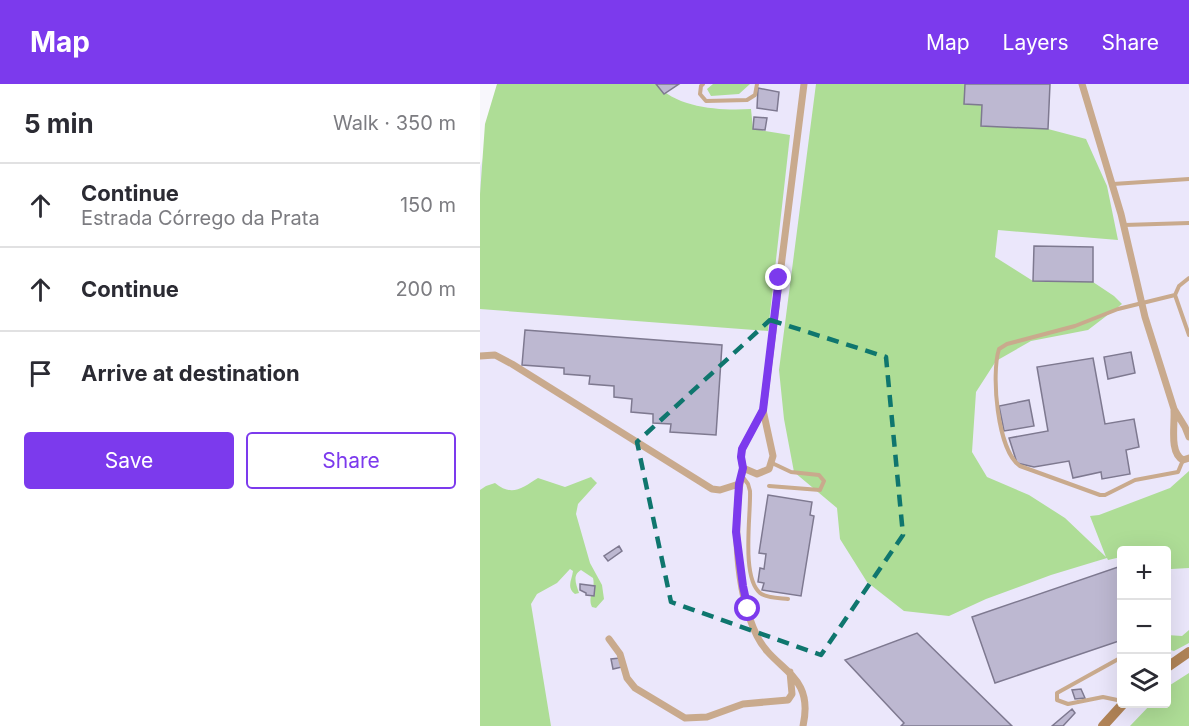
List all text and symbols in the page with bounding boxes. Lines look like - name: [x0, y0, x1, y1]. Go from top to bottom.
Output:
- text: Map: [30, 25, 90, 59]
- text: Map: [926, 30, 970, 55]
- text: Layers: [1003, 30, 1069, 55]
- text: Share: [1102, 30, 1159, 55]
- text: 5 min: [24, 108, 94, 139]
- text: Walk · 350 m: [333, 111, 456, 135]
- text: Continue: [81, 180, 179, 206]
- icon: ahead: [24, 189, 57, 222]
- text: 150 m: [400, 193, 456, 217]
- text: Estrada Córrego da Prata: [81, 206, 320, 230]
- route end: [765, 264, 791, 290]
- icon: ahead: [24, 273, 57, 306]
- text: Continue: [81, 276, 179, 302]
- text: 200 m: [395, 277, 456, 301]
- icon: arrive: [24, 357, 57, 390]
- text: Arrive at destination: [81, 360, 300, 386]
- button: Save: [24, 432, 234, 489]
- button: Share: [246, 432, 456, 489]
- map controls: [1117, 546, 1171, 708]
- button: +: [1117, 546, 1171, 600]
- route start: [734, 595, 760, 621]
- button: −: [1117, 600, 1171, 654]
- button: layers: [1117, 654, 1171, 708]

